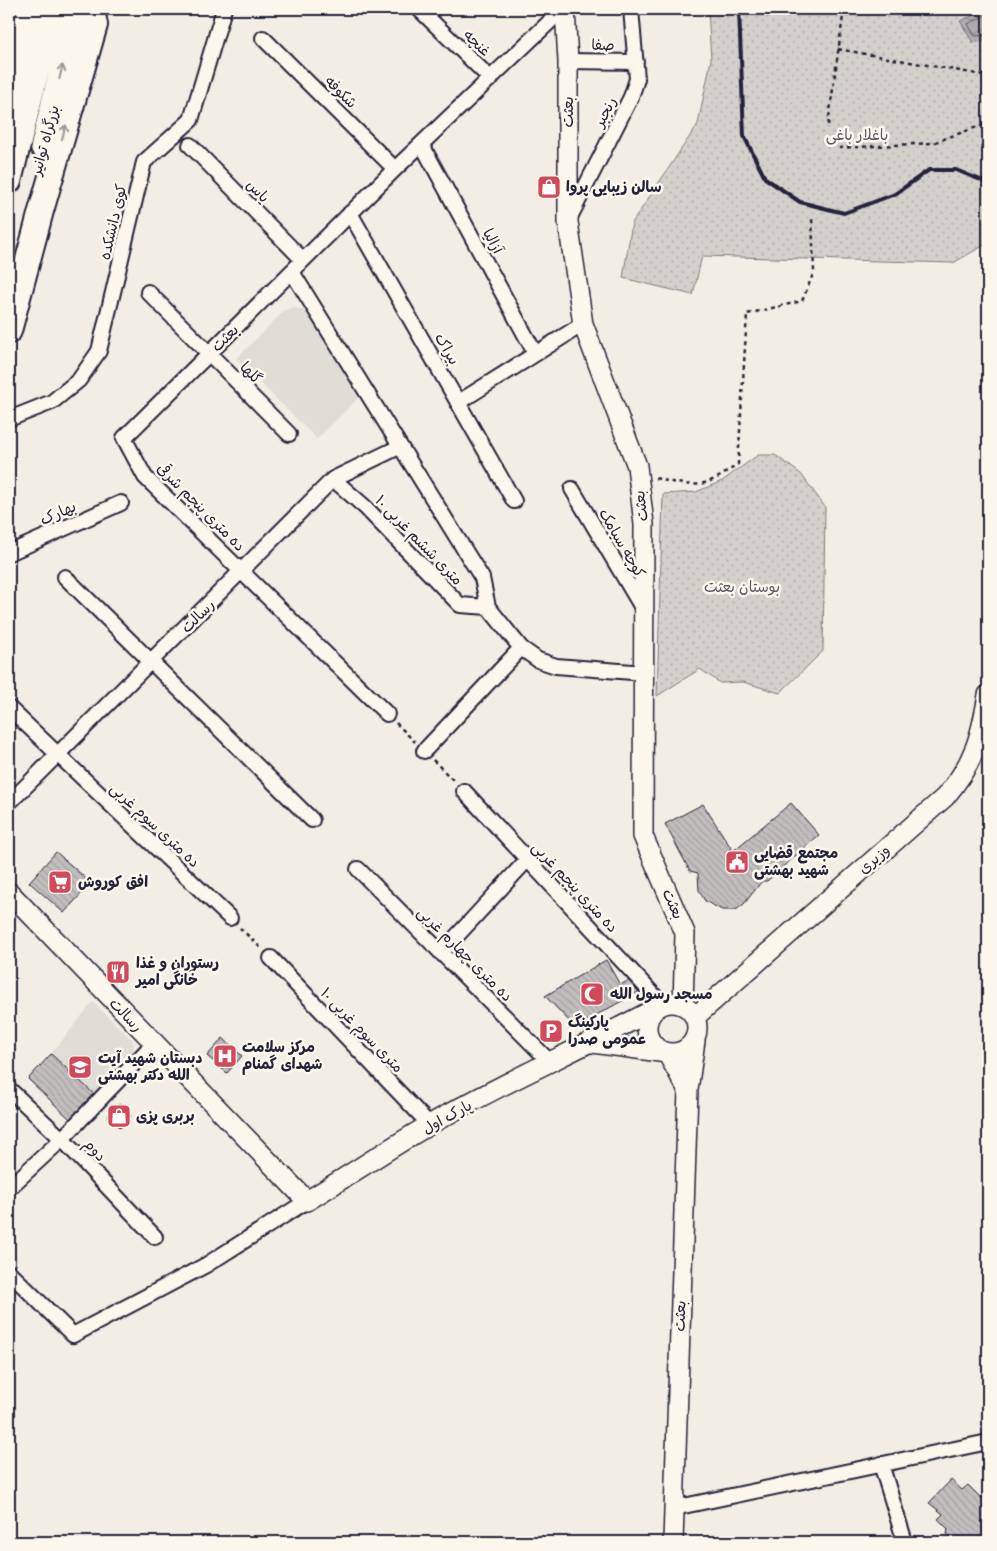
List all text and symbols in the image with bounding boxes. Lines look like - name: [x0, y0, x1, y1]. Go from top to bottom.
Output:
- street label: غنچه: [458, 26, 494, 61]
- street label: صفا: [591, 36, 615, 56]
- one-way arrow: [57, 65, 66, 81]
- street label: شکوفه: [320, 72, 361, 113]
- street label: رنجبر: [589, 94, 622, 133]
- street label: بعثت: [559, 96, 579, 128]
- street label: بزرگراه توانیر: [27, 103, 65, 179]
- one-way arrow: [60, 124, 70, 140]
- park label: باغلار باغی: [826, 126, 888, 146]
- shop icon: سالن زيبايى پروا: [536, 174, 562, 200]
- street label: یاس: [241, 176, 273, 208]
- place label: سالن زيبايى پروا: [566, 178, 662, 198]
- street label: کوی دانشکده: [96, 182, 132, 262]
- street label: آزالیا: [477, 225, 508, 259]
- street label: بعثت: [208, 321, 244, 357]
- street label: بیراک: [429, 330, 463, 369]
- street label: گلها: [235, 358, 266, 389]
- street label: ده متری پنجم شرقی: [151, 458, 250, 557]
- street label: بعثت: [630, 489, 654, 522]
- street label: ۱۰ متری ششم غربی: [369, 491, 467, 591]
- street label: بهارک: [37, 497, 80, 531]
- street label: کوچه سیامک: [593, 505, 649, 582]
- park label: بوستان بعثت: [704, 578, 780, 598]
- street label: رسالت: [177, 595, 220, 638]
- street label: ده متری سوم غربی: [104, 779, 203, 873]
- street label: ده متری پنجم غربی: [526, 838, 622, 938]
- street label: وزیری: [855, 841, 895, 879]
- place label: مجتمع قضایی شهید بهشتی: [754, 844, 838, 881]
- public building icon: مجتمع قضایی شهید بهشتی: [724, 849, 750, 875]
- supermarket icon: افق کوروش: [47, 869, 73, 895]
- place label: افق کوروش: [78, 873, 148, 893]
- street label: بعثت: [657, 886, 687, 923]
- street label: ده متری چهارم غربی: [412, 903, 516, 1007]
- place label: رستوران و غذا خانگی امیر: [134, 954, 219, 991]
- restaurant icon: رستوران و غذا خانگی امیر: [105, 959, 131, 985]
- mosque icon: مسجد رسول الله: [579, 981, 605, 1007]
- street label: ۱۰ متری سوم غربی: [315, 984, 407, 1078]
- place label: مسجد رسول الله: [610, 985, 713, 1005]
- street label: رسالت: [104, 994, 146, 1037]
- place label: پارکینگ عمومی صدرا: [568, 1013, 647, 1050]
- parking icon: پارکینگ عمومی صدرا: [538, 1018, 564, 1044]
- place label: مرکز سلامت شهدای گمنام: [242, 1038, 322, 1075]
- hospital icon: مرکز سلامت شهدای گمنام: [212, 1043, 238, 1069]
- place label: دبستان شهید آیت الله دکتر بهشتی: [98, 1049, 202, 1086]
- school or university icon: دبستان شهید آیت الله دکتر بهشتی: [67, 1054, 93, 1080]
- street label: پارک اول: [419, 1096, 476, 1140]
- shop icon: بربری پزی: [106, 1103, 132, 1129]
- place label: بربری پزی: [136, 1107, 195, 1127]
- street label: دوم: [78, 1135, 110, 1167]
- street label: بعثت: [670, 1300, 692, 1332]

